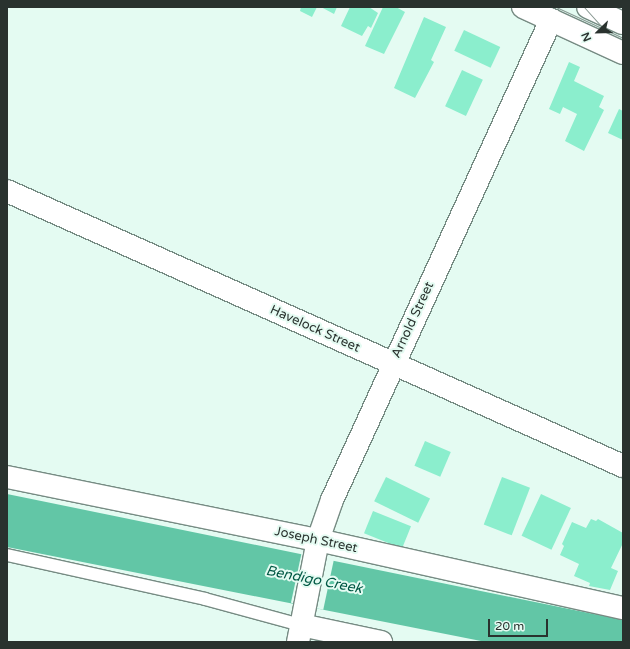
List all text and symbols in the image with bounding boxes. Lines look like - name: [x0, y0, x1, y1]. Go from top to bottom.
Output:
- north arrow: [578, 12, 618, 52]
- text: N: [579, 30, 594, 43]
- street label: Arnold Street: [389, 279, 437, 361]
- street label: Havelock Street: [268, 302, 362, 356]
- street label: Joseph Street: [273, 524, 359, 556]
- water label: Bendigo Creek: [264, 562, 364, 598]
- scale bar: [490, 611, 550, 637]
- text: 20 m: [495, 619, 524, 633]

